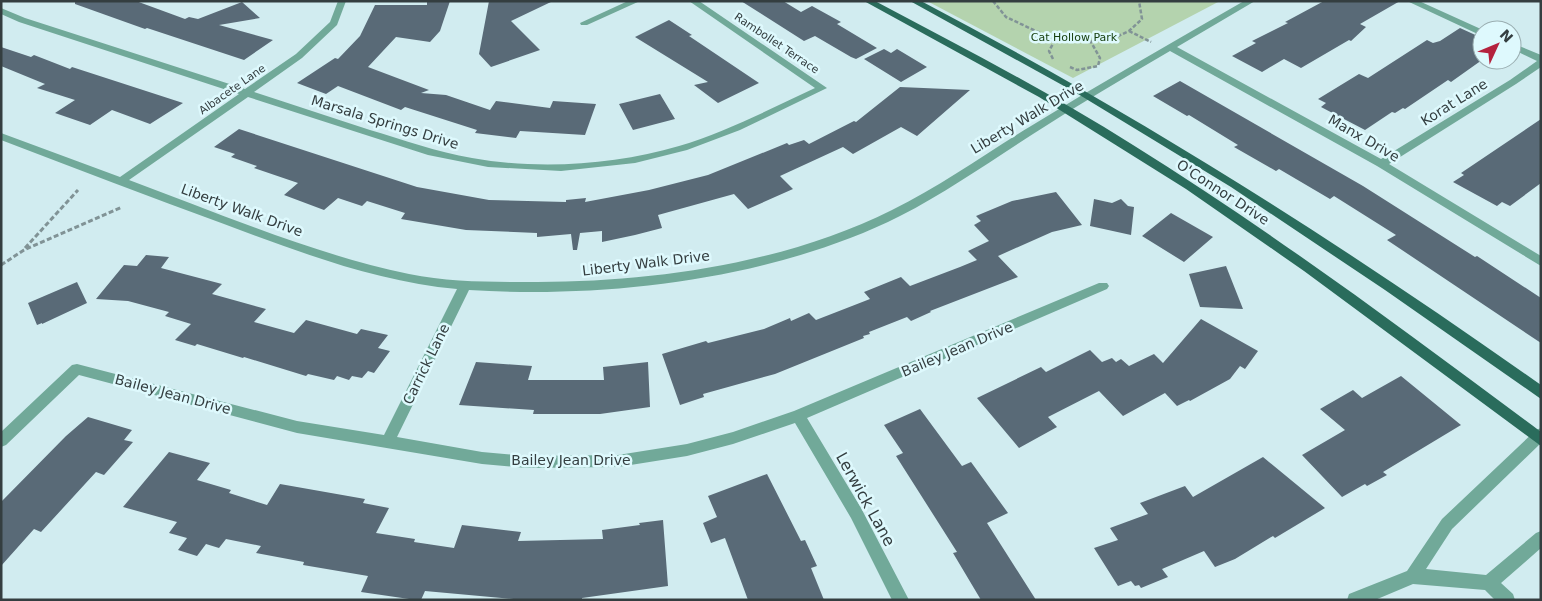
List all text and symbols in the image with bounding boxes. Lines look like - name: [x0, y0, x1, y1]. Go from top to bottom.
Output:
- street label: Rambollet Terrace: [732, 10, 822, 77]
- north arrow: [1472, 20, 1522, 70]
- text: N: [1497, 26, 1516, 46]
- park label: Cat Hollow Park: [1031, 31, 1118, 44]
- street label: Albacete Lane: [196, 61, 268, 117]
- street label: Korat Lane: [1418, 75, 1490, 129]
- street label: Liberty Walk Drive: [968, 77, 1086, 157]
- street label: Marsala Springs Drive: [309, 92, 461, 152]
- street label: Manx Drive: [1326, 111, 1402, 165]
- street label: O'Connor Drive: [1174, 156, 1272, 228]
- street label: Liberty Walk Drive: [179, 181, 305, 239]
- street label: Liberty Walk Drive: [581, 247, 711, 279]
- street label: Bailey Jean Drive: [899, 318, 1015, 380]
- street label: Carrick Lane: [400, 321, 452, 407]
- street label: Bailey Jean Drive: [113, 371, 233, 417]
- street label: Lerwick Lane: [832, 449, 899, 550]
- street label: Bailey Jean Drive: [511, 452, 631, 468]

